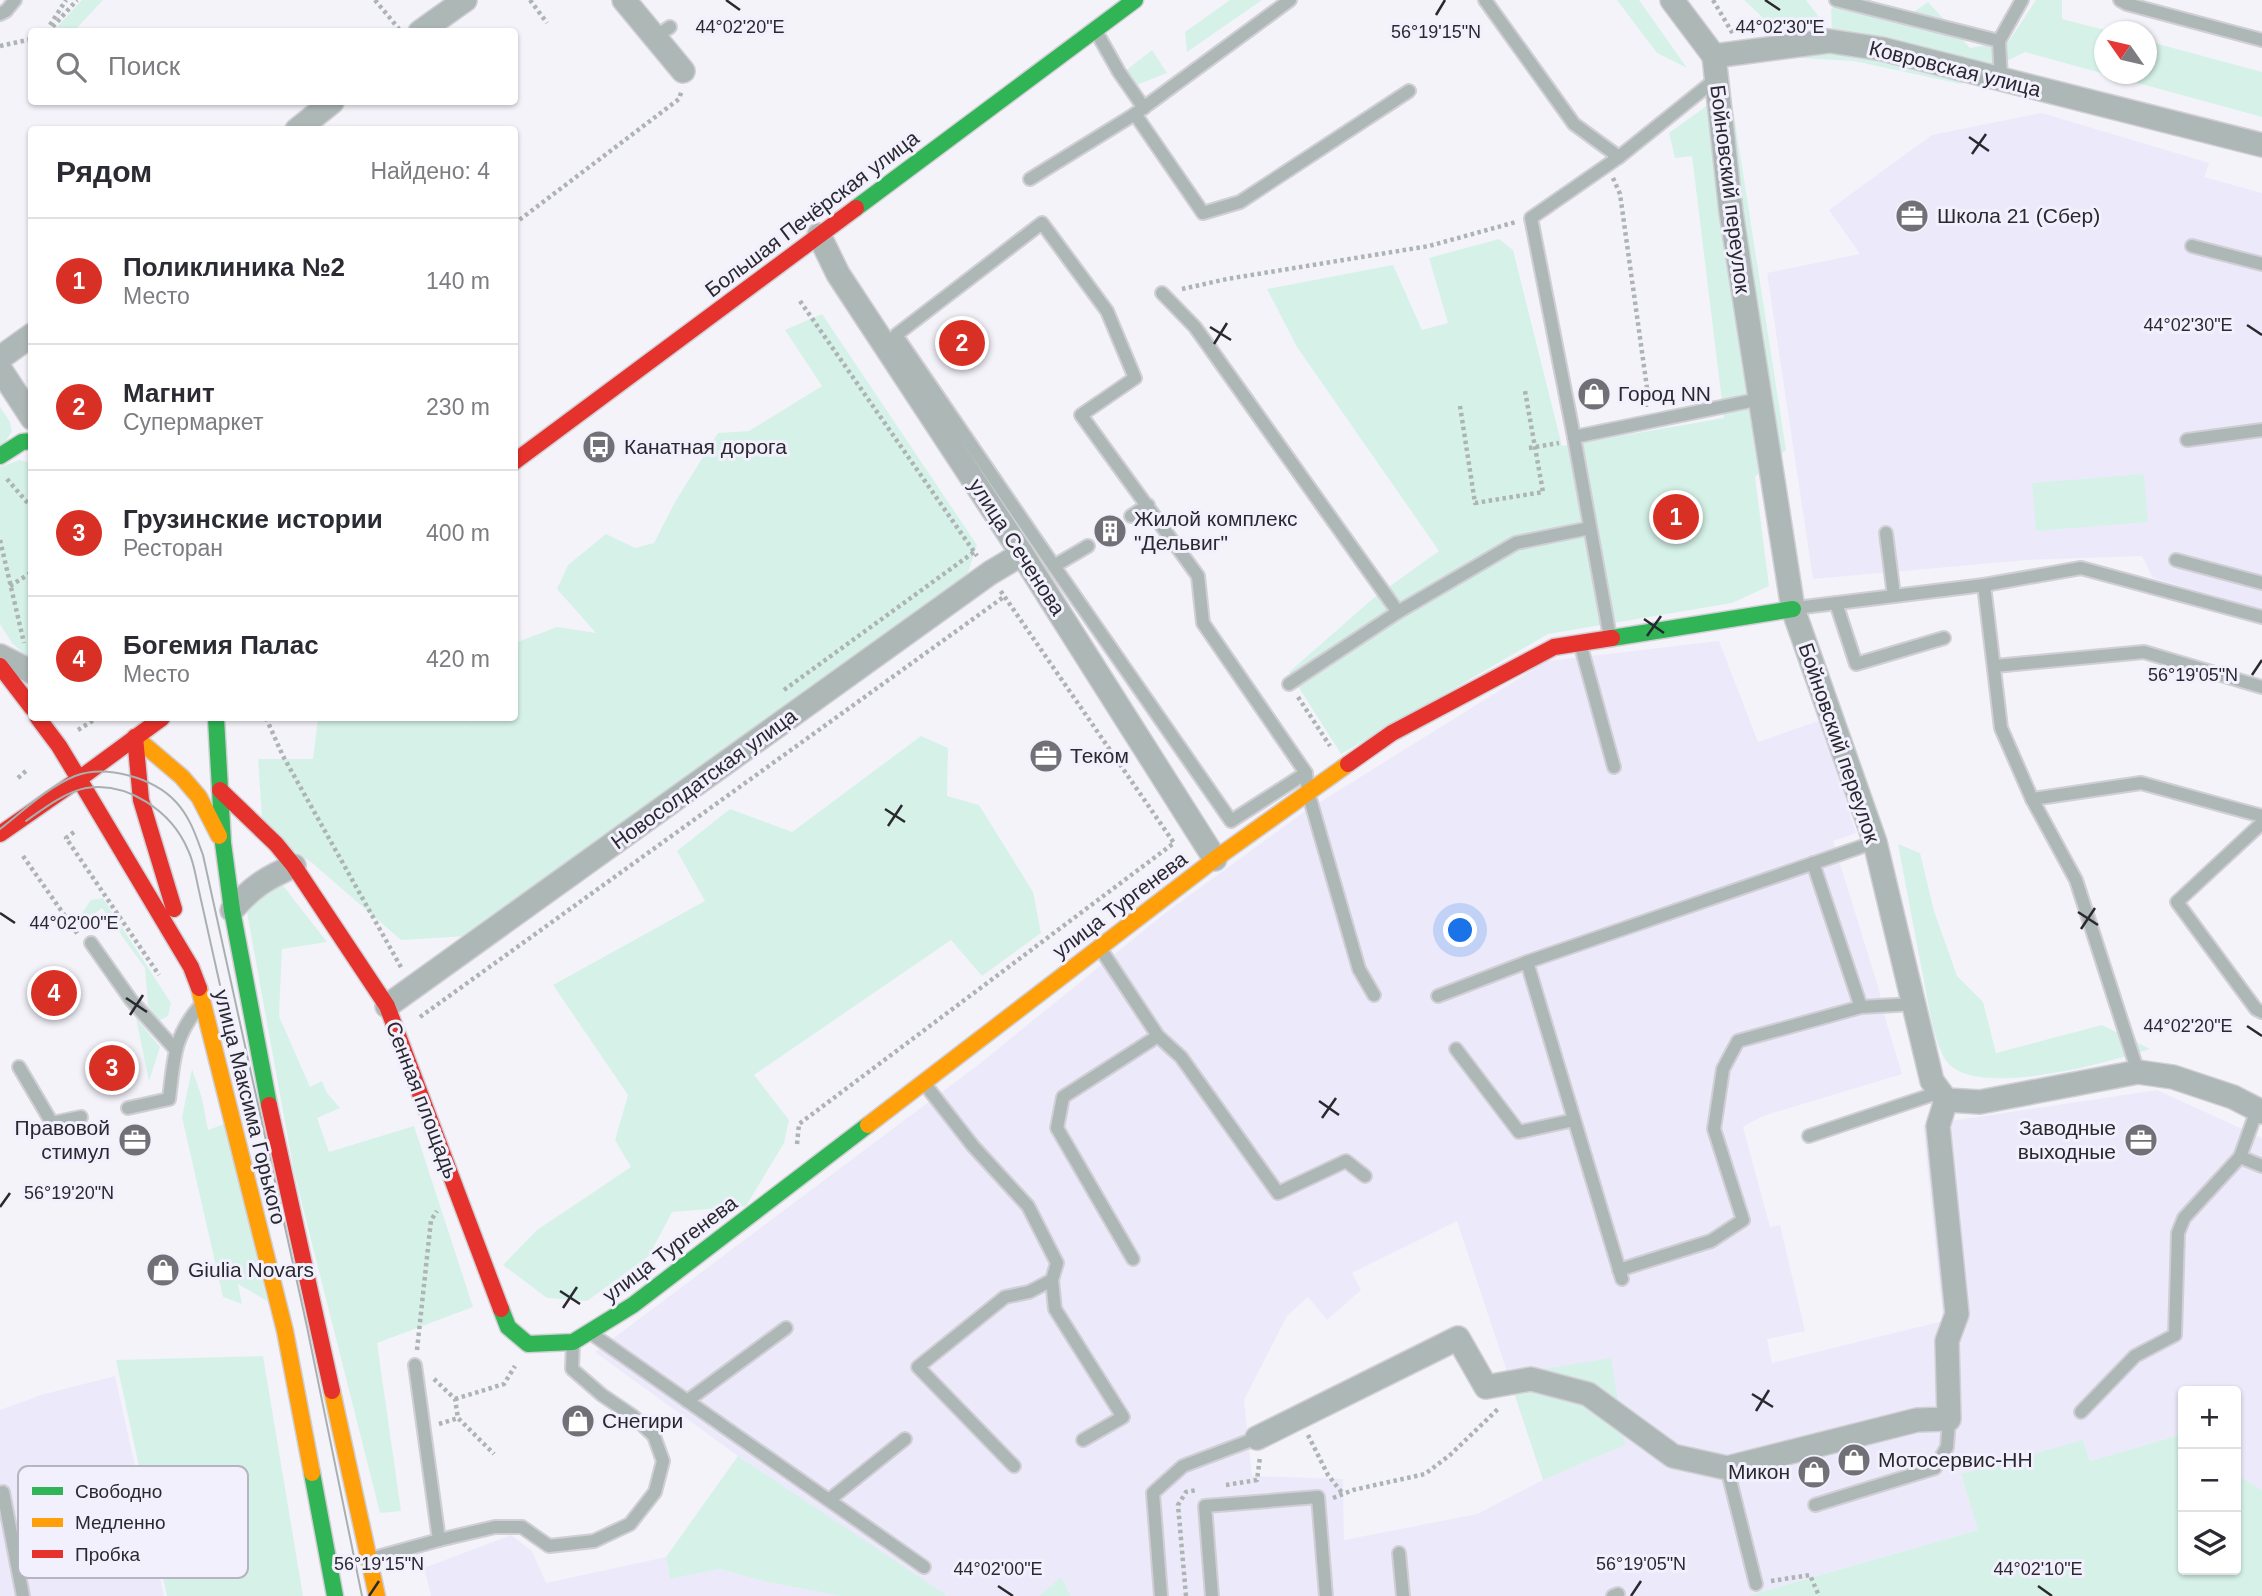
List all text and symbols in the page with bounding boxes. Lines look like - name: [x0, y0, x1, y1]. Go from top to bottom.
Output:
- text: 44°02'20"E: [695, 17, 785, 37]
- text: 44°02'30"E: [1735, 17, 1825, 37]
- north arrow: [2094, 21, 2157, 84]
- text: 56°19'15"N: [1391, 22, 1481, 42]
- search box: [28, 28, 518, 105]
- street label: Ковровская улица: [1867, 36, 2044, 101]
- icon: search: [52, 48, 90, 86]
- text: Поиск: [108, 51, 180, 81]
- street label: Бойновский переулок: [1706, 83, 1755, 295]
- street label: Большая Печёрская улица: [701, 126, 923, 301]
- text: Рядом: [56, 155, 152, 188]
- text: Найдено: 4: [370, 158, 490, 184]
- office icon: Школа 21 (Сбер): [1893, 197, 1931, 235]
- place label: Школа 21 (Сбер): [1937, 204, 2100, 227]
- text: Поликлиника №2: [123, 252, 345, 282]
- text: 1: [73, 268, 85, 294]
- text: 140 m: [426, 268, 490, 294]
- text: Место: [123, 283, 190, 309]
- text: 44°02'30"E: [2143, 315, 2233, 335]
- pin: 2: [939, 317, 985, 369]
- shop icon: Город NN: [1575, 375, 1613, 413]
- text: Магнит: [123, 378, 215, 408]
- place label: Город NN: [1618, 382, 1711, 405]
- text: 2: [73, 394, 85, 420]
- text: 230 m: [426, 394, 490, 420]
- text: Супермаркет: [123, 409, 263, 435]
- bus stop icon: Канатная дорога: [580, 428, 618, 466]
- place label: Канатная дорога: [624, 435, 787, 458]
- street label: улица Сеченова: [965, 474, 1070, 620]
- pin: 1: [1653, 491, 1699, 543]
- text: Грузинские истории: [123, 504, 383, 534]
- place label: Жилой комплекс "Дельвиг": [1134, 507, 1298, 554]
- building icon: Жилой комплекс "Дельвиг": [1091, 512, 1129, 550]
- text: 3: [73, 520, 85, 546]
- text: 400 m: [426, 520, 490, 546]
- text: Ресторан: [123, 535, 223, 561]
- text: Богемия Палас: [123, 630, 319, 660]
- street label: Бойновский переулок: [1794, 640, 1885, 847]
- text: 4: [73, 646, 85, 672]
- text: 420 m: [426, 646, 490, 672]
- text: Место: [123, 661, 190, 687]
- text: 56°19'05"N: [2148, 665, 2238, 685]
- street label: Новосолдатская улица: [607, 703, 801, 854]
- office icon: Теком: [1027, 737, 1065, 775]
- place label: Теком: [1070, 744, 1129, 767]
- street label: улица Тургенева: [1048, 847, 1192, 963]
- text: 44°02'00"E: [29, 913, 119, 933]
- your location: [1443, 913, 1477, 947]
- pin: 4: [31, 967, 77, 1019]
- street label: улица Максима Горького: [210, 987, 291, 1226]
- text: 44°02'20"E: [2143, 1016, 2233, 1036]
- street label: Сенная площадь: [382, 1018, 463, 1182]
- pin: 3: [89, 1042, 135, 1094]
- place label: Правовой стимул: [15, 1116, 110, 1163]
- place label: Заводные выходные: [2018, 1116, 2116, 1163]
- office icon: Правовой стимул: [116, 1121, 154, 1159]
- office icon: Заводные выходные: [2122, 1121, 2160, 1159]
- text: 56°19'20"N: [24, 1183, 114, 1203]
- street label: улица Тургенева: [598, 1191, 742, 1307]
- shop icon: Giulia Novars: [144, 1251, 182, 1289]
- place label: Giulia Novars: [188, 1258, 314, 1281]
- map controls: [2178, 1386, 2241, 1575]
- button: +: [2178, 1386, 2241, 1449]
- shop icon: Снегири: [559, 1402, 597, 1440]
- place label: Снегири: [602, 1409, 683, 1432]
- shop icon: Мотосервис-НН: [1835, 1441, 1873, 1479]
- place label: Мотосервис-НН: [1878, 1448, 2033, 1471]
- button: −: [2178, 1449, 2241, 1512]
- shop icon: Микон: [1795, 1453, 1833, 1491]
- place label: Микон: [1728, 1460, 1790, 1483]
- legend: [18, 1466, 248, 1578]
- text: Свободно: [75, 1481, 162, 1502]
- text: Медленно: [75, 1512, 165, 1533]
- button: layers: [2178, 1512, 2241, 1575]
- text: Пробка: [75, 1544, 140, 1565]
- text: 56°19'15"N: [334, 1554, 424, 1574]
- text: 56°19'05"N: [1596, 1554, 1686, 1574]
- text: 44°02'00"E: [953, 1559, 1043, 1579]
- text: 44°02'10"E: [1993, 1559, 2083, 1579]

